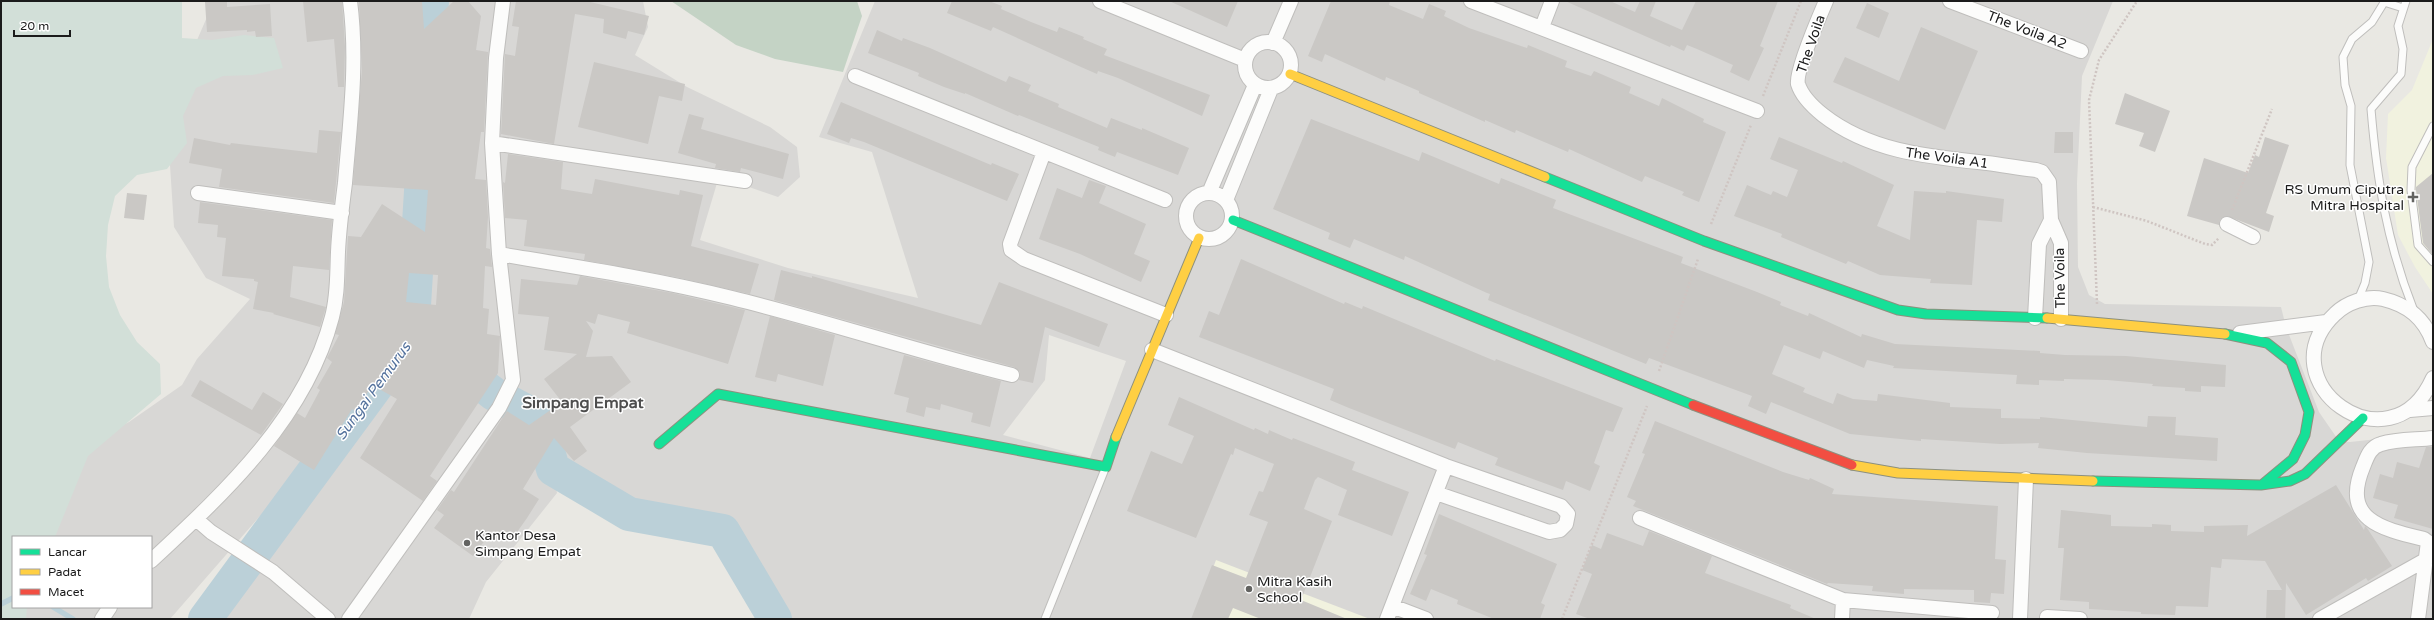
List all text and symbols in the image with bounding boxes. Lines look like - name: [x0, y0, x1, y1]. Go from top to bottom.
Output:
- street label: The Voila A2: [1985, 7, 2069, 53]
- scale bar: [14, 12, 70, 38]
- street label: The Voila: [1793, 12, 1829, 76]
- text: 20 m: [20, 19, 49, 33]
- street label: The Voila A1: [1904, 144, 1990, 172]
- place label: RS Umum Ciputra Mitra Hospital: [2284, 181, 2404, 214]
- marker: RS Umum Ciputra Mitra Hospital: [2407, 191, 2419, 203]
- street label: The Voila: [2051, 247, 2069, 309]
- water label: Sungai Pemurus: [332, 337, 415, 443]
- district label: Simpang Empat: [522, 393, 645, 413]
- place label: Kantor Desa Simpang Empat: [475, 527, 582, 560]
- legend: [12, 536, 152, 608]
- marker: Kantor Desa Simpang Empat: [462, 538, 472, 548]
- text: Lancar: [48, 545, 87, 559]
- text: Padat: [48, 565, 82, 579]
- place label: Mitra Kasih School: [1257, 573, 1332, 606]
- marker: Mitra Kasih School: [1244, 584, 1254, 594]
- text: Macet: [48, 585, 84, 599]

